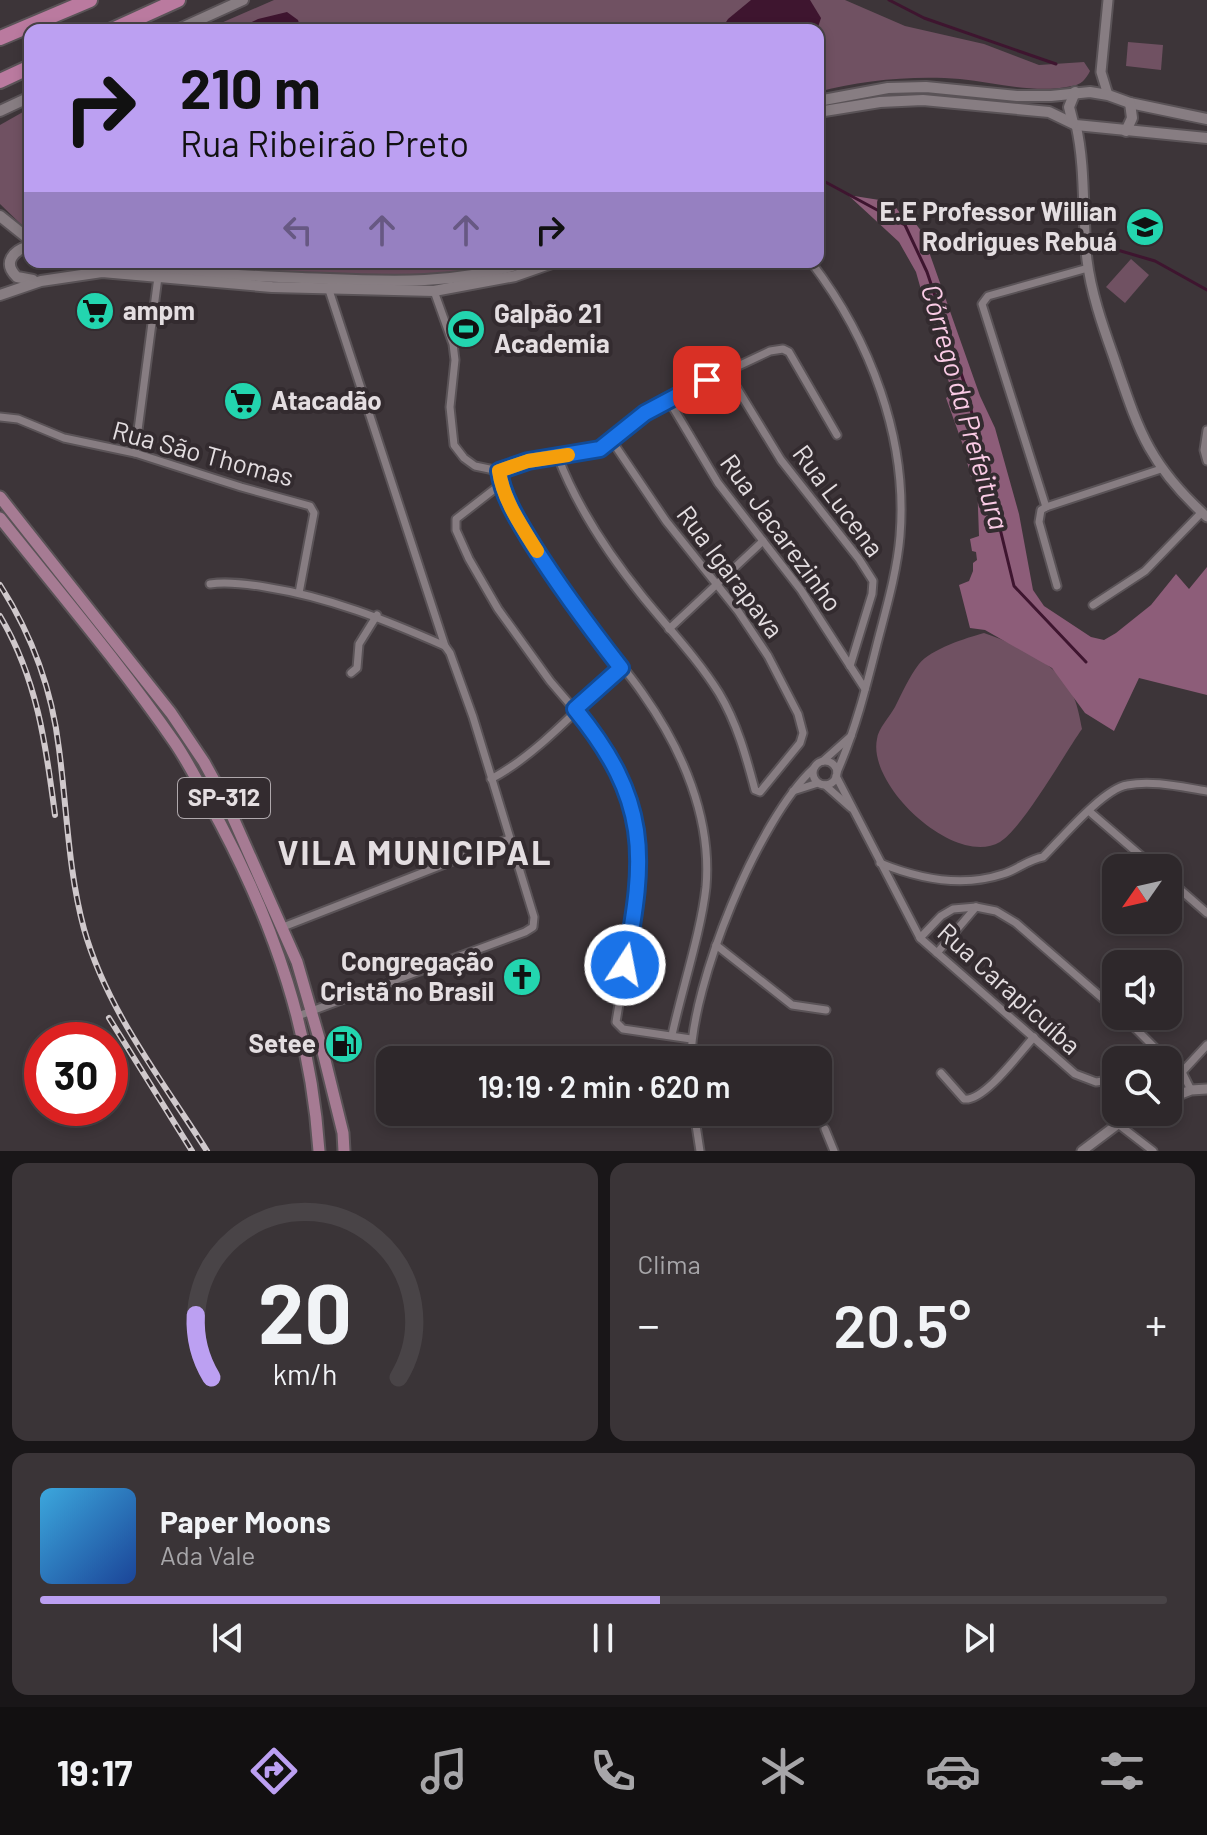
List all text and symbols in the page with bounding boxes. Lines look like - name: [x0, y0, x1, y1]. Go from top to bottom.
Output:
- text: 210 m: [180, 53, 321, 120]
- icon: right: [48, 56, 152, 160]
- text: Rua Ribeirão Preto: [180, 121, 469, 164]
- place label: E.E Professor Willian Rodrigues Rebuá: [880, 195, 1117, 256]
- school or university icon: E.E Professor Willian Rodrigues Rebuá: [1124, 206, 1166, 248]
- icon: left: [276, 208, 320, 252]
- icon: ahead: [360, 208, 404, 252]
- icon: ahead: [444, 208, 488, 252]
- icon: right: [528, 208, 572, 252]
- water label: Córrego da Prefeitura: [915, 280, 1017, 533]
- supermarket icon: ampm: [74, 290, 116, 332]
- place label: ampm: [123, 294, 195, 325]
- place label: Galpão 21 Academia: [494, 297, 610, 358]
- sports icon: Galpão 21 Academia: [445, 308, 487, 350]
- pin: [673, 346, 741, 414]
- icon: arrive: [685, 358, 729, 402]
- supermarket icon: Atacadão: [222, 380, 264, 422]
- place label: Atacadão: [271, 384, 382, 415]
- street label: Rua São Thomas: [110, 414, 297, 492]
- street label: Rua Lucena: [787, 438, 891, 562]
- street label: Rua Jacarezinho: [715, 447, 850, 617]
- street label: Rua Igarapava: [671, 499, 791, 643]
- road number: SP-312: [178, 778, 270, 818]
- district label: VILA MUNICIPAL: [277, 831, 553, 872]
- north arrow: [1102, 854, 1182, 934]
- map controls: [1102, 854, 1182, 1126]
- street label: Rua Carapicuíba: [932, 916, 1088, 1060]
- position arrow: [583, 923, 667, 1007]
- place label: Congregação Cristã no Brasil: [320, 945, 494, 1006]
- button: sound: [1102, 950, 1182, 1030]
- church icon: Congregação Cristã no Brasil: [501, 956, 543, 998]
- speed limit sign: 30: [24, 1022, 128, 1126]
- fuel station icon: Setee: [323, 1023, 365, 1065]
- place label: Setee: [249, 1027, 316, 1058]
- button: search: [1102, 1046, 1182, 1126]
- text: 19:19 · 2 min · 620 m: [478, 1068, 730, 1104]
- text: Clima: [638, 1248, 701, 1279]
- text: 20: [258, 1261, 352, 1361]
- text: 20.5°: [833, 1288, 971, 1360]
- text: −: [638, 1297, 660, 1350]
- text: +: [1145, 1297, 1167, 1350]
- text: km/h: [272, 1356, 337, 1391]
- text: Paper Moons: [160, 1503, 331, 1539]
- text: Ada Vale: [160, 1539, 255, 1570]
- icon: previous: [206, 1616, 250, 1660]
- icon: pause: [581, 1616, 625, 1660]
- icon: next: [957, 1616, 1001, 1660]
- icon: directions: [246, 1743, 302, 1799]
- icon: music: [416, 1743, 472, 1799]
- icon: phone: [585, 1743, 641, 1799]
- icon: climate: [755, 1743, 811, 1799]
- icon: car: [925, 1743, 981, 1799]
- icon: filters: [1094, 1743, 1150, 1799]
- text: 19:17: [57, 1750, 132, 1793]

